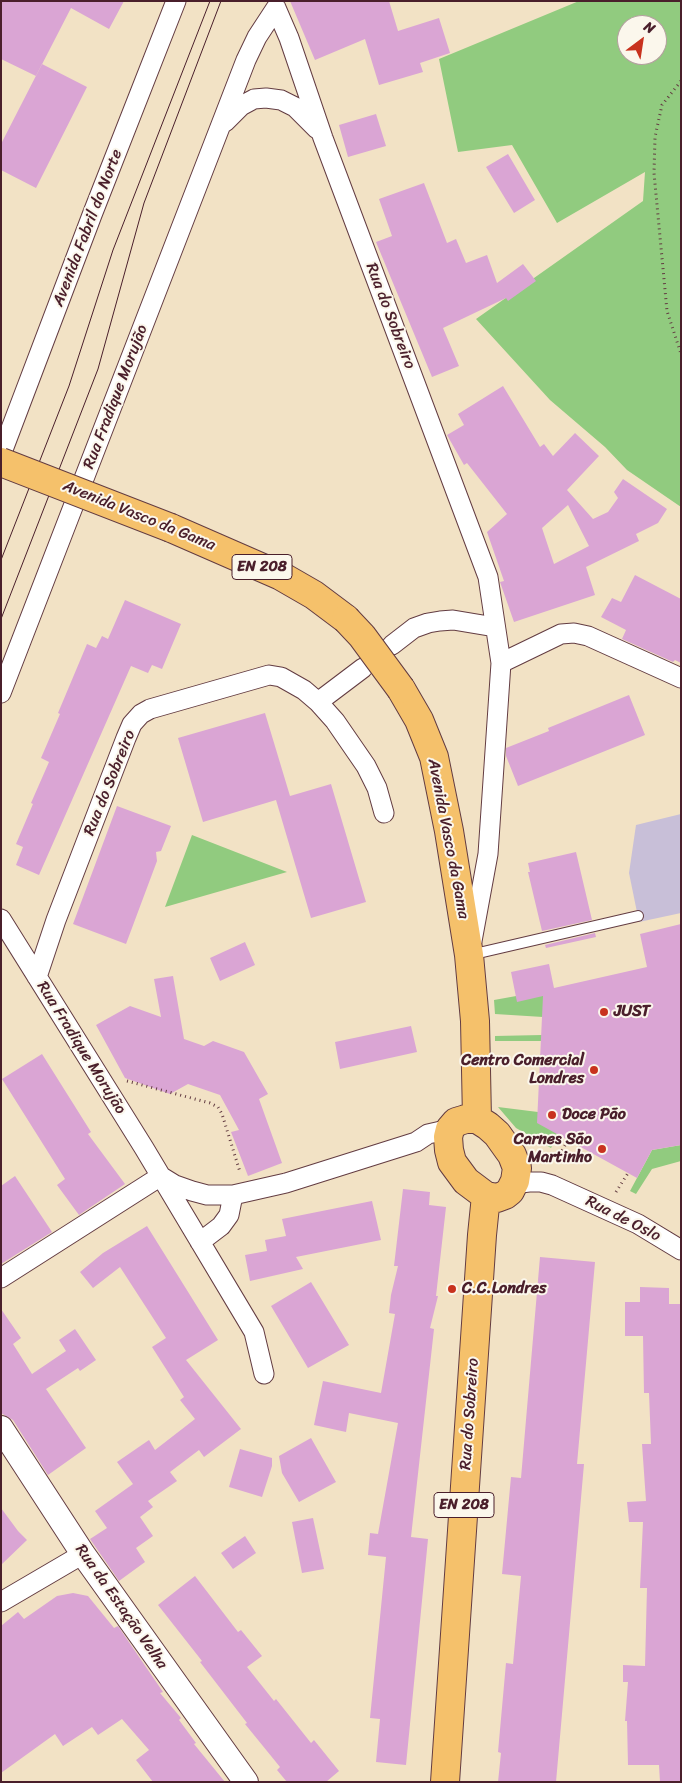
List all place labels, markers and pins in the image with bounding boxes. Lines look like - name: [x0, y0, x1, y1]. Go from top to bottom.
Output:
- place label: JUST: [614, 1002, 650, 1022]
- marker: JUST: [598, 1006, 610, 1018]
- place label: Centro Comercial Londres: [461, 1051, 584, 1089]
- marker: Centro Comercial Londres: [588, 1064, 600, 1076]
- place label: Doce Pão: [562, 1105, 626, 1125]
- marker: Doce Pão: [546, 1109, 558, 1121]
- place label: Carnes São Martinho: [514, 1130, 592, 1168]
- marker: Carnes São Martinho: [596, 1143, 608, 1155]
- place label: C.C.Londres: [462, 1279, 546, 1299]
- marker: C.C.Londres: [446, 1283, 458, 1295]

